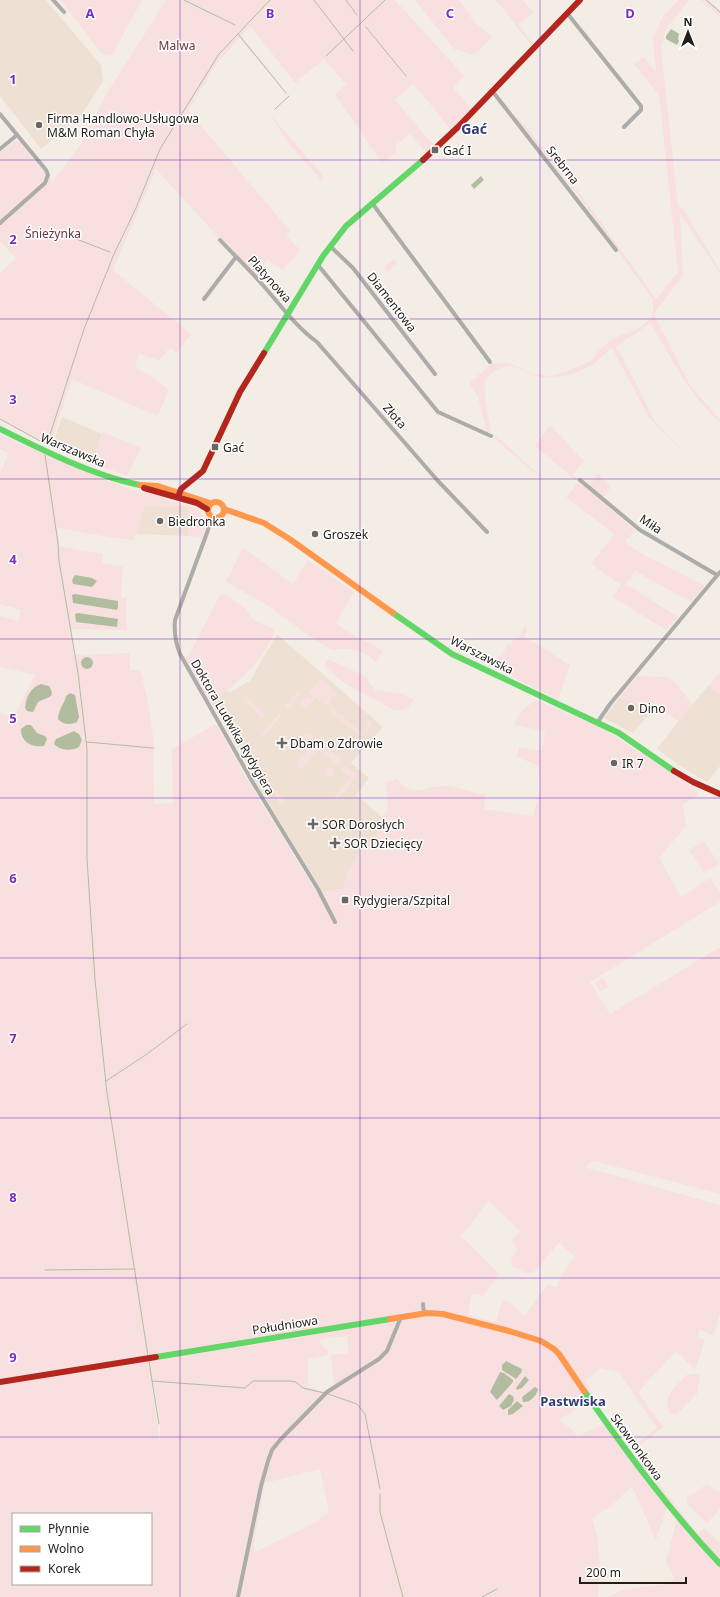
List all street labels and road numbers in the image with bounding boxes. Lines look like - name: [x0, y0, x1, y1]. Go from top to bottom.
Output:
- street label: Srebrna: [543, 142, 583, 188]
- street label: Platynowa: [244, 252, 296, 306]
- street label: Diamentowa: [363, 269, 421, 335]
- street label: Złota: [379, 400, 411, 432]
- street label: Warszawska: [38, 429, 108, 471]
- street label: Miła: [636, 510, 666, 538]
- street label: Warszawska: [447, 632, 517, 678]
- street label: Doktora Ludwika Rydygiera: [187, 656, 279, 798]
- street label: Południowa: [251, 1311, 319, 1339]
- street label: Skowronkowa: [607, 1410, 667, 1484]

